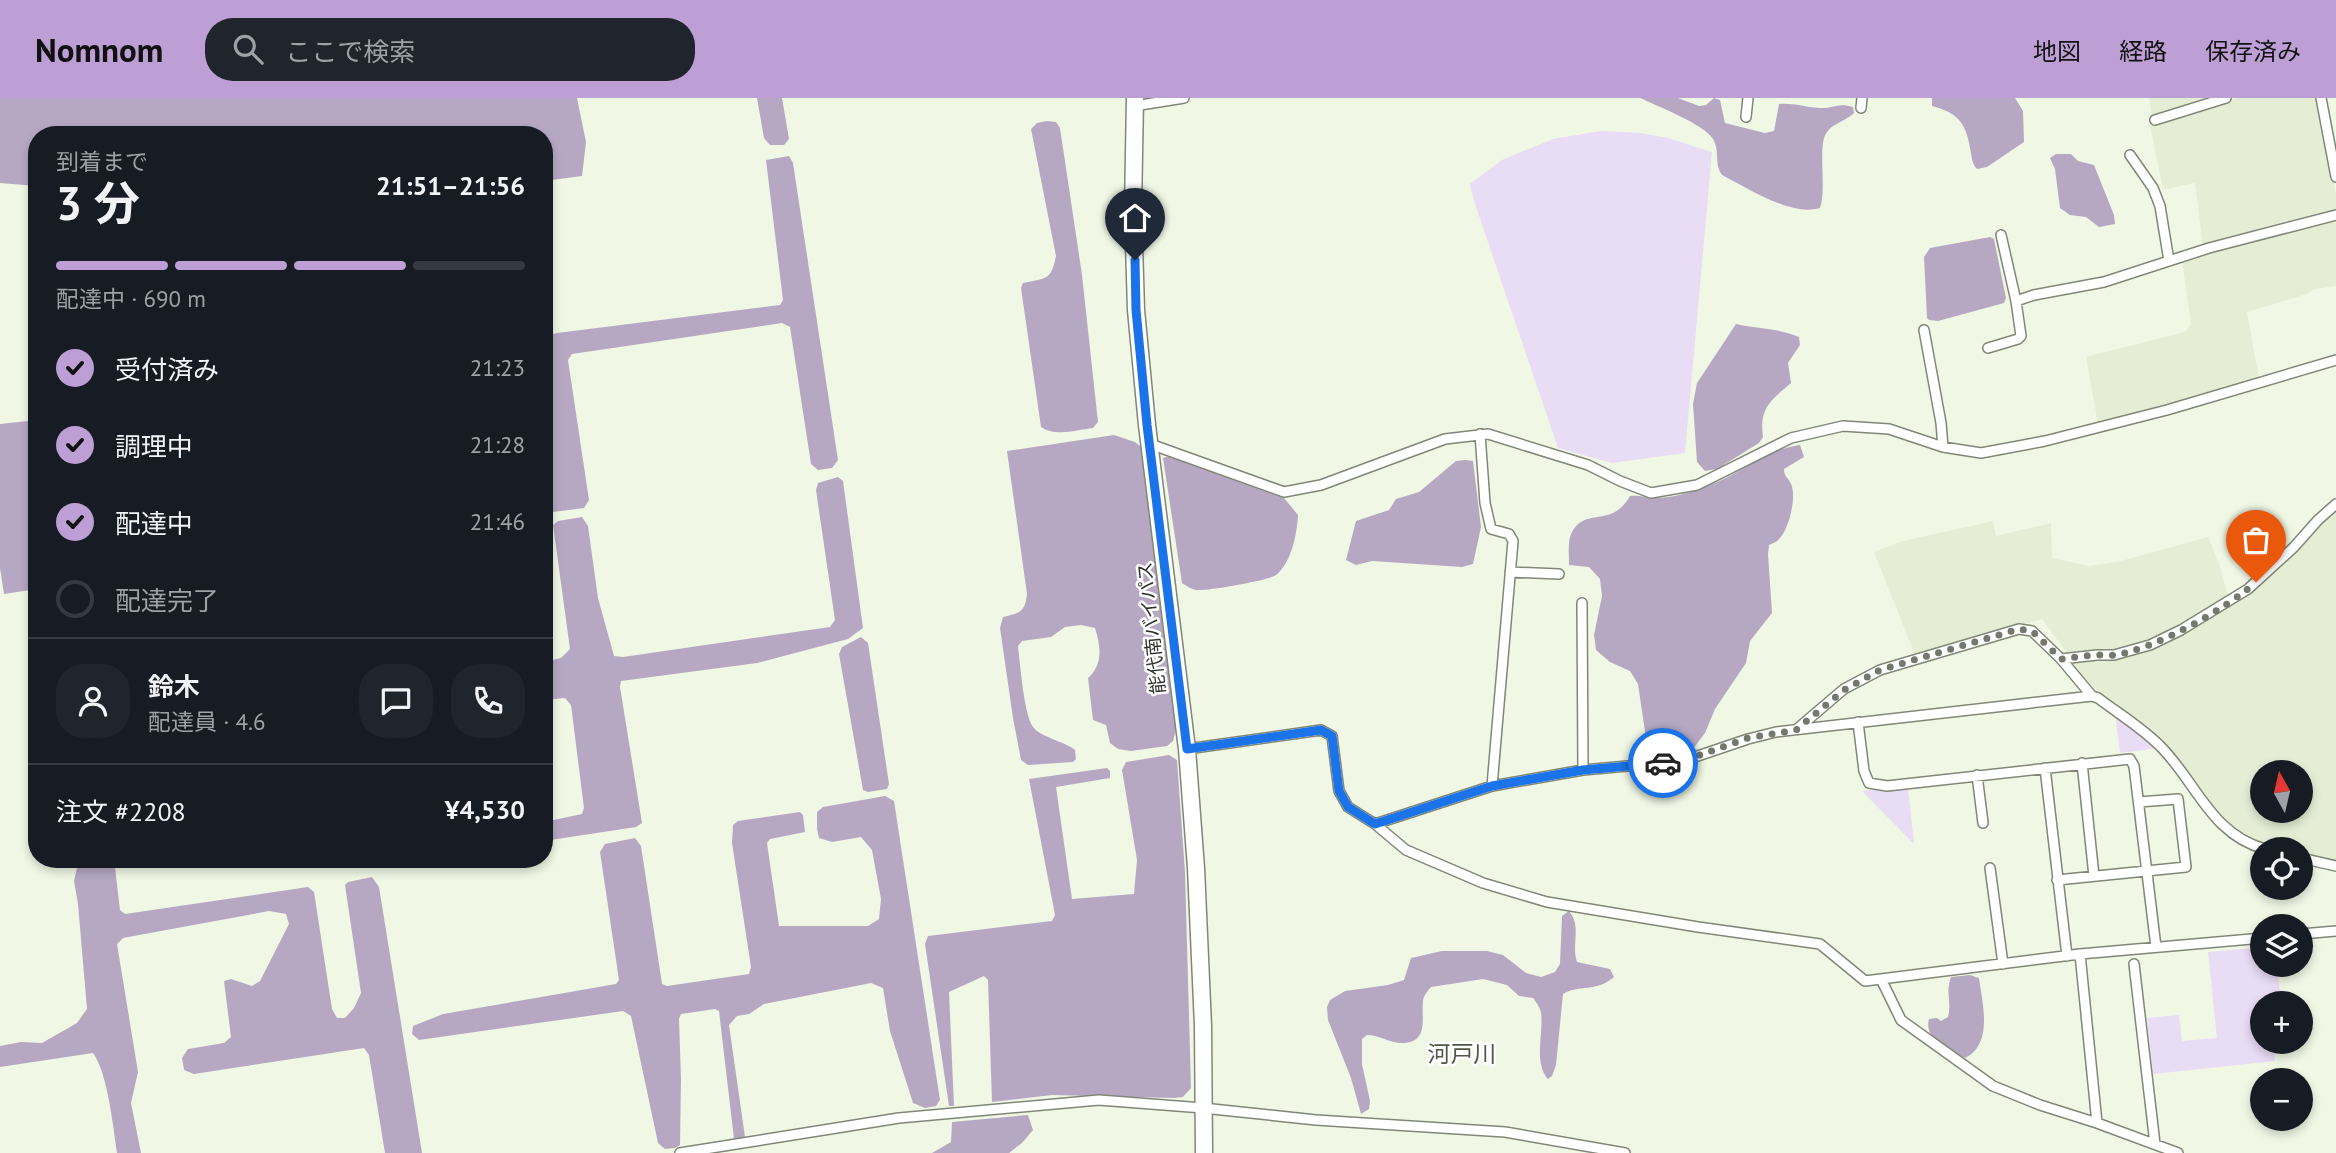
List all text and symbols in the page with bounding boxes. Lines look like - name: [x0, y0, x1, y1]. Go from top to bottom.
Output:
- search box: [205, 18, 695, 81]
- text: Nomnom: [35, 28, 163, 71]
- icon: search: [229, 30, 267, 68]
- text: ここで検索: [285, 35, 415, 68]
- text: 地図: [2033, 36, 2081, 67]
- text: 経路: [2119, 36, 2167, 67]
- text: 保存済み: [2205, 36, 2301, 67]
- text: 到着まで: [56, 147, 148, 176]
- text: 21:51–21:56: [376, 169, 525, 202]
- text: 3 分: [56, 173, 140, 233]
- pin: [1105, 188, 1165, 260]
- icon: home: [1116, 199, 1154, 237]
- text: 配達中 · 690 m: [56, 284, 206, 313]
- icon: check: [56, 349, 94, 387]
- text: 受付済み: [115, 353, 219, 386]
- text: 21:23: [470, 353, 525, 382]
- icon: check: [56, 426, 94, 464]
- text: 調理中: [115, 430, 193, 463]
- text: 21:28: [470, 430, 525, 459]
- icon: check: [56, 503, 94, 541]
- text: 配達中: [115, 507, 193, 540]
- text: 21:46: [470, 507, 525, 536]
- pin: [2226, 510, 2286, 582]
- icon: bag: [2237, 521, 2275, 559]
- street label: 能代南バイパス: [1132, 561, 1170, 695]
- text: 配達完了: [115, 584, 219, 617]
- button: person: [56, 664, 130, 738]
- button: chat: [359, 664, 433, 738]
- button: phone: [451, 664, 525, 738]
- text: 鈴木: [148, 670, 200, 703]
- text: 配達員 · 4.6: [148, 707, 265, 736]
- courier: [1628, 728, 1698, 798]
- icon: car: [1644, 744, 1682, 782]
- north arrow: [2250, 760, 2314, 822]
- map controls: [2250, 760, 2313, 1131]
- text: ¥4,530: [445, 793, 525, 826]
- text: 注文 #2208: [56, 795, 186, 828]
- button: locate: [2250, 837, 2313, 900]
- button: layers: [2250, 914, 2313, 977]
- button: +: [2250, 991, 2313, 1054]
- district label: 河戸川: [1428, 1039, 1497, 1068]
- button: −: [2250, 1068, 2313, 1131]

